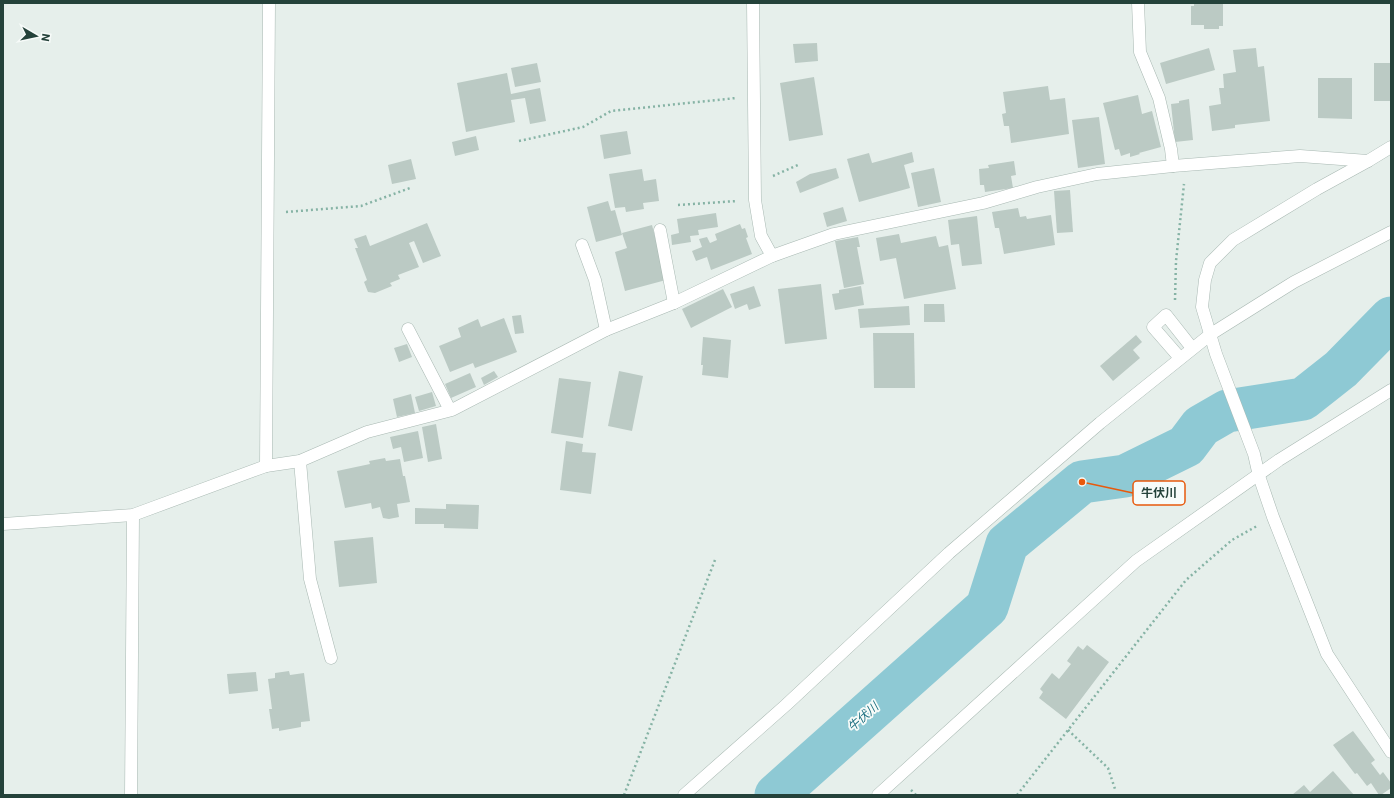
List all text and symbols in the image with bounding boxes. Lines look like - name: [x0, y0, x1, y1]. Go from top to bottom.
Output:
- north arrow: [16, 16, 56, 56]
- text: N: [38, 33, 53, 43]
- callout: 牛伏川: [1133, 481, 1185, 505]
- text: 牛伏川: [1141, 485, 1177, 500]
- water label: 牛伏川: [844, 698, 883, 734]

